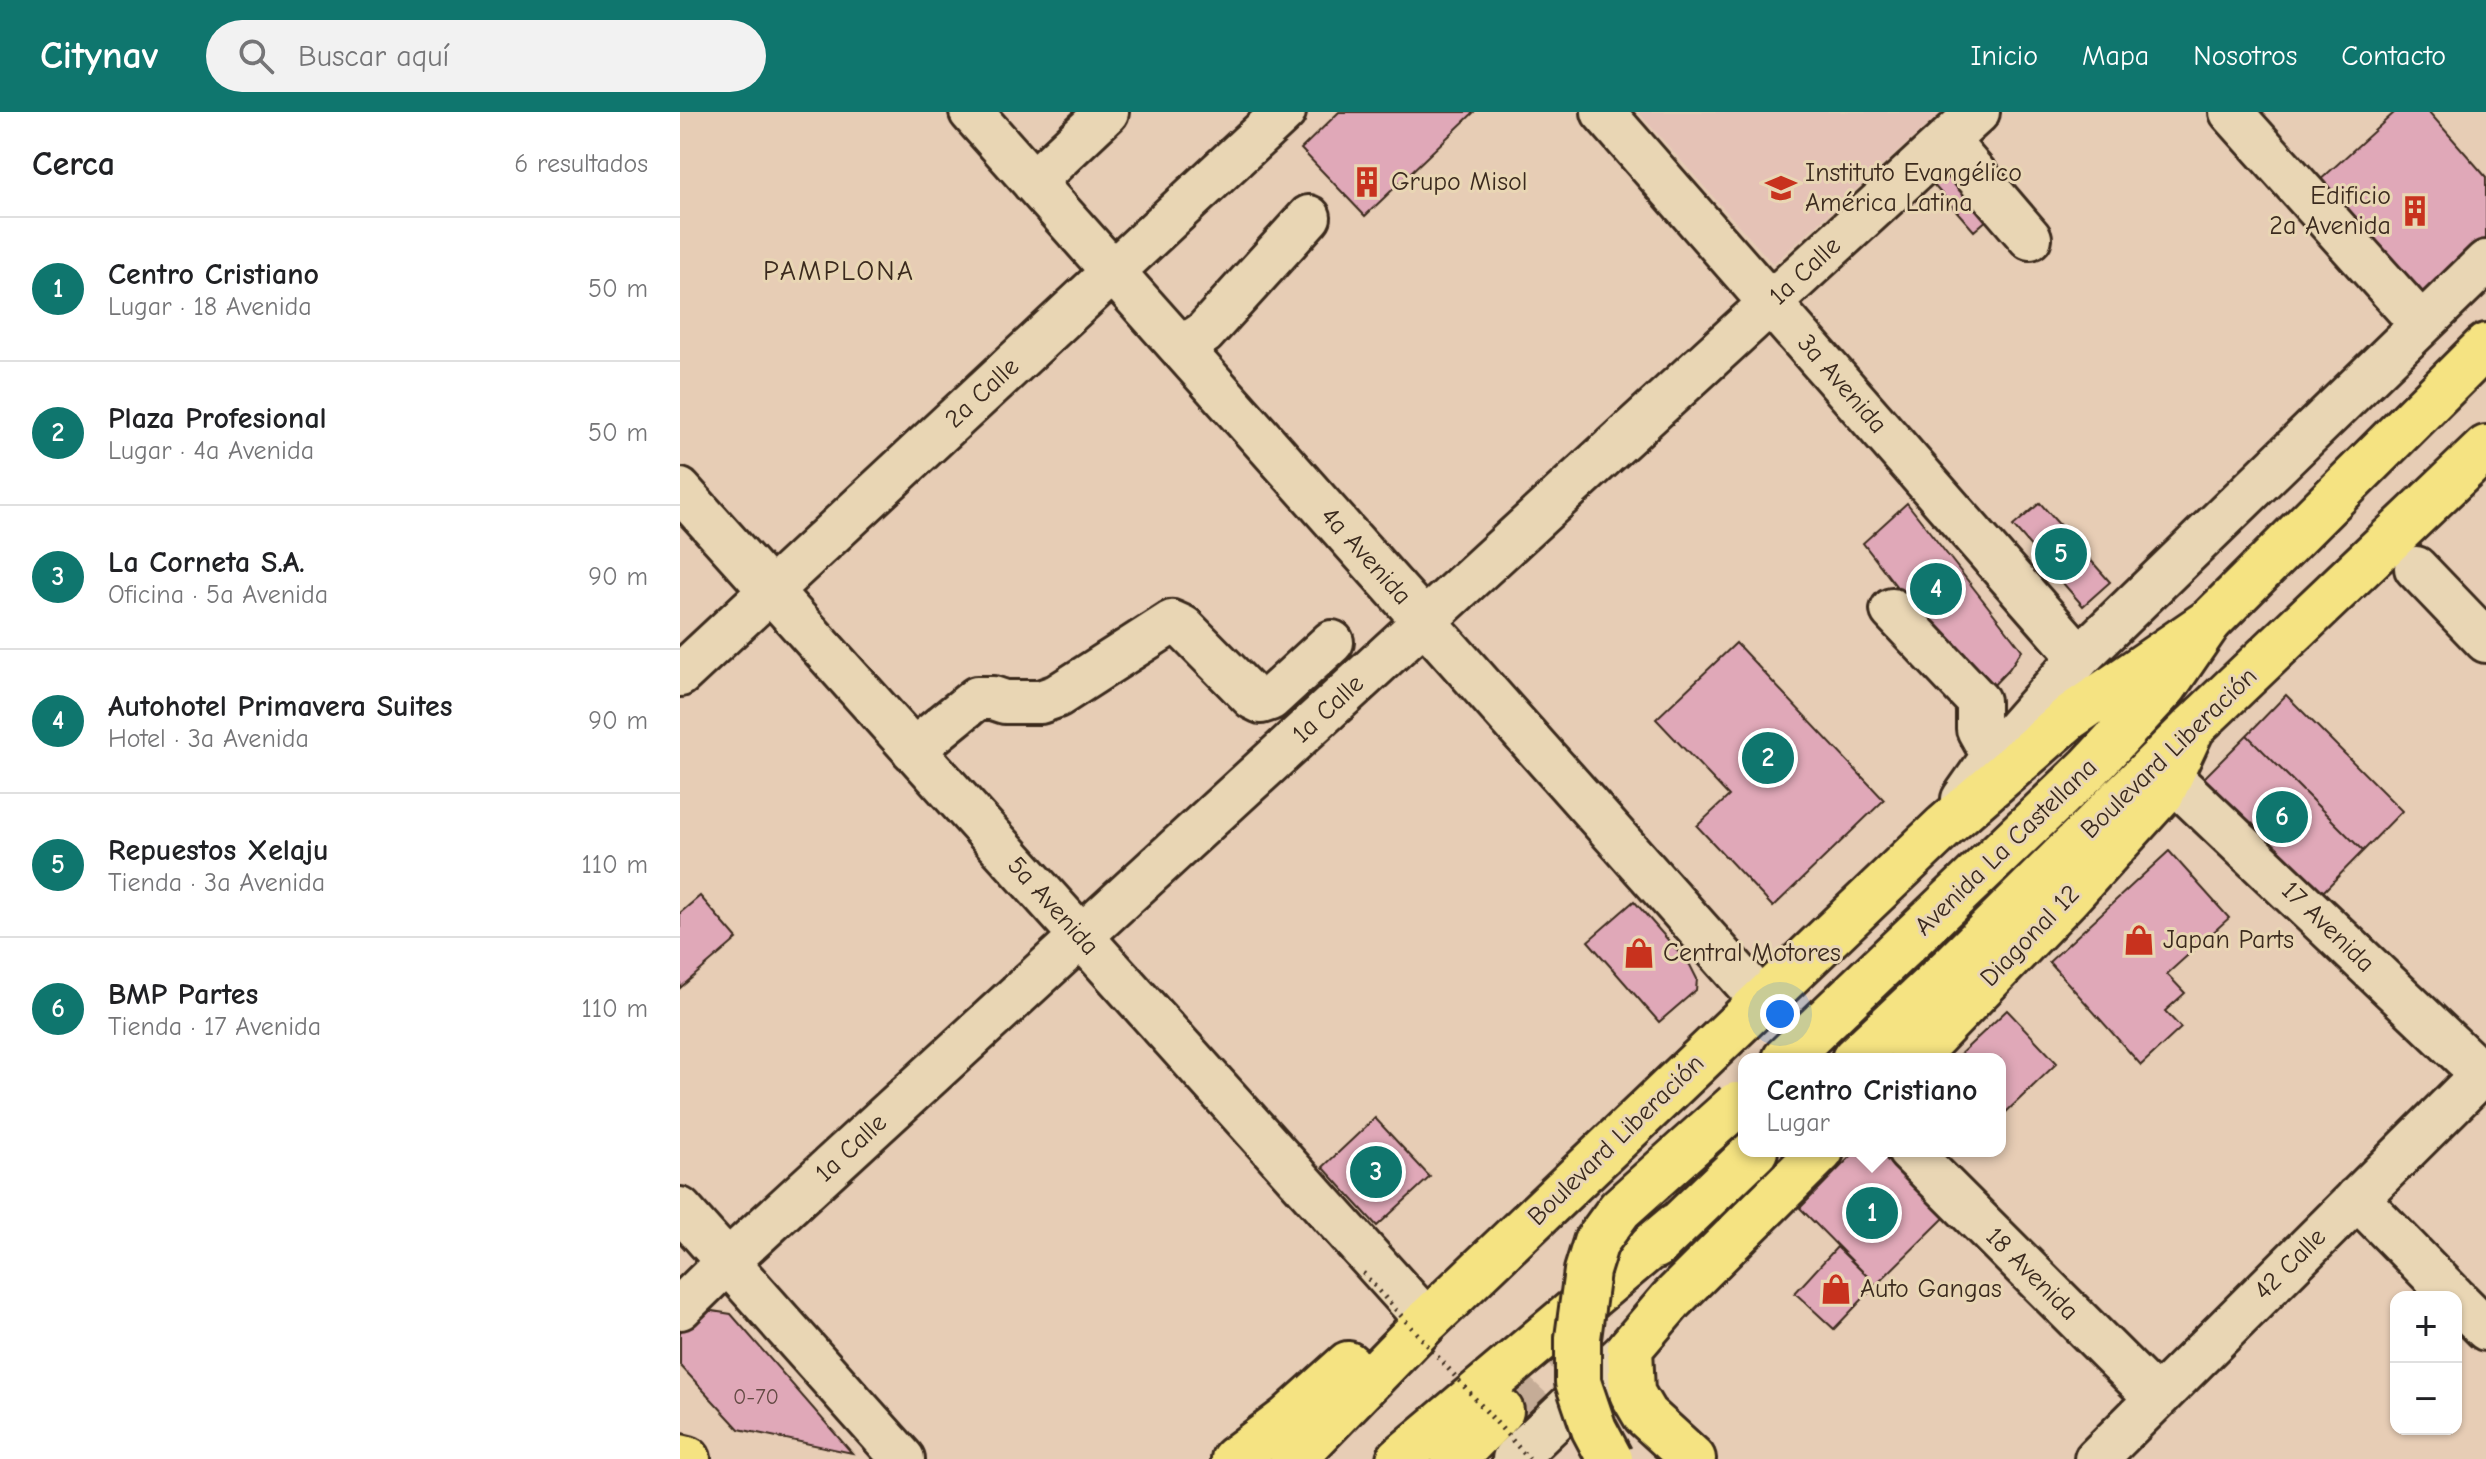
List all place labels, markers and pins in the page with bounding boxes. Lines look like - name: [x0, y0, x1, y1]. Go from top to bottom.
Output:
- place label: Instituto Evangélico América Latina: [1805, 158, 2022, 218]
- building icon: Grupo Misol: [1350, 165, 1384, 199]
- place label: Grupo Misol: [1391, 167, 1527, 197]
- school or university icon: Instituto Evangélico América Latina: [1764, 171, 1798, 205]
- place label: Edificio 2a Avenida: [2269, 181, 2391, 241]
- building icon: Edificio 2a Avenida: [2398, 194, 2432, 228]
- pin: 5: [2035, 524, 2087, 584]
- pin: 4: [1910, 559, 1962, 619]
- pin: 2: [1742, 728, 1794, 788]
- pin: 6: [2256, 787, 2308, 847]
- shop icon: Japan Parts: [2122, 923, 2156, 957]
- place label: Japan Parts: [2163, 925, 2294, 955]
- shop icon: Central Motores: [1622, 936, 1656, 970]
- place label: Central Motores: [1663, 938, 1841, 968]
- pin: 3: [1350, 1142, 1402, 1202]
- pin: 1: [1846, 1183, 1898, 1243]
- shop icon: Auto Gangas: [1819, 1272, 1853, 1306]
- place label: Auto Gangas: [1860, 1274, 2002, 1304]

